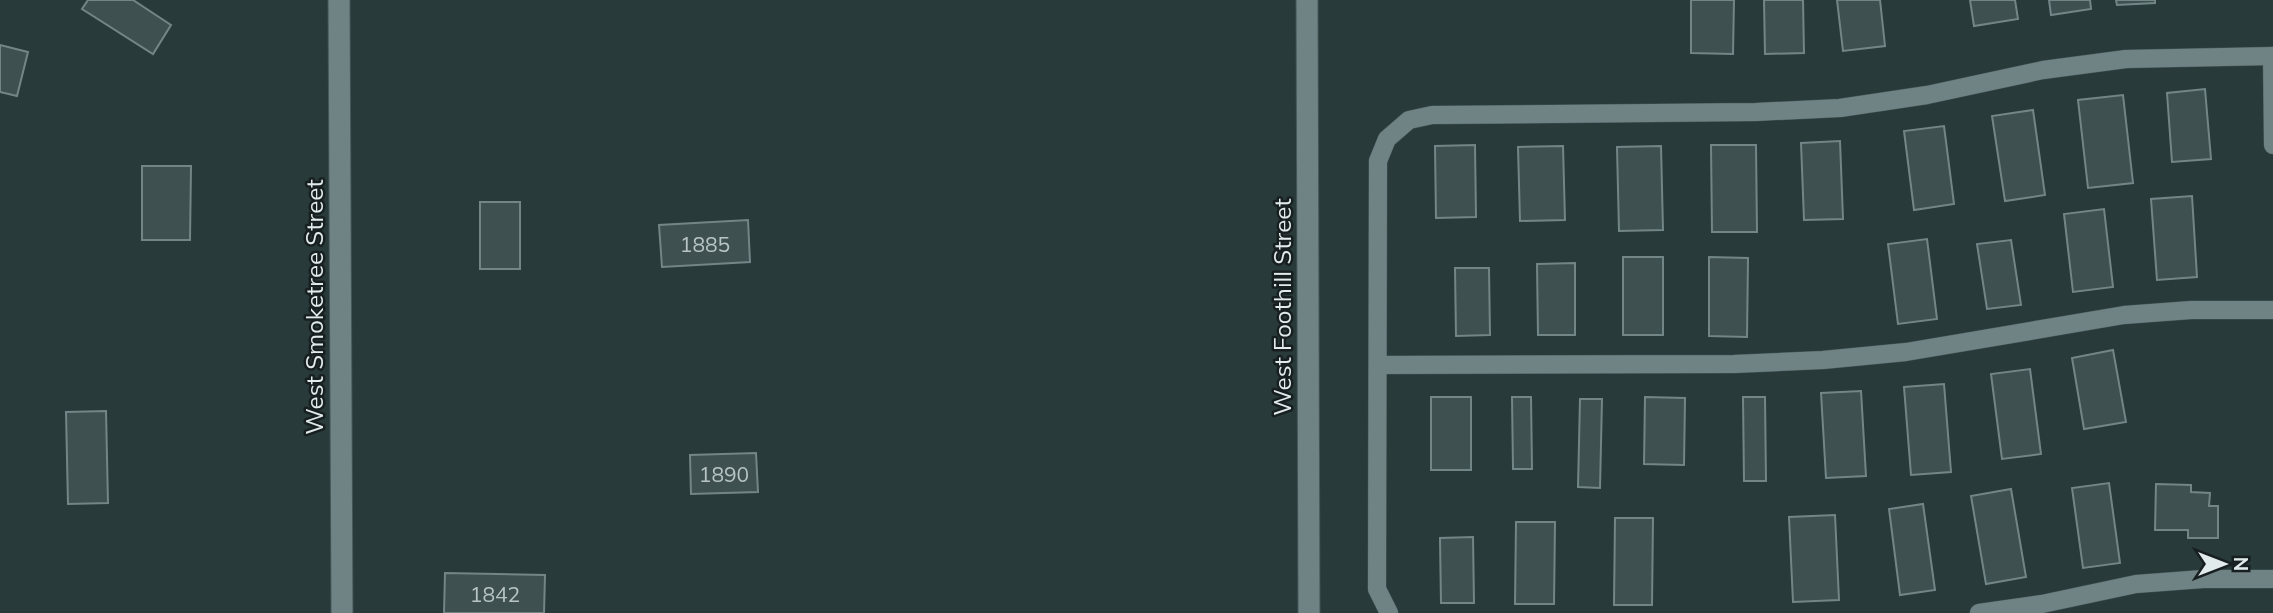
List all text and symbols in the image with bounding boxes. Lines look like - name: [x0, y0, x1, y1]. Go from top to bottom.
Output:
- street label: West Smoketree Street: [299, 179, 329, 435]
- street label: West Foothill Street: [1267, 198, 1297, 416]
- house number: 1885: [680, 231, 730, 257]
- house number: 1890: [699, 461, 749, 487]
- north arrow: [2189, 529, 2259, 599]
- text: N: [2229, 557, 2253, 571]
- house number: 1842: [470, 581, 520, 607]

